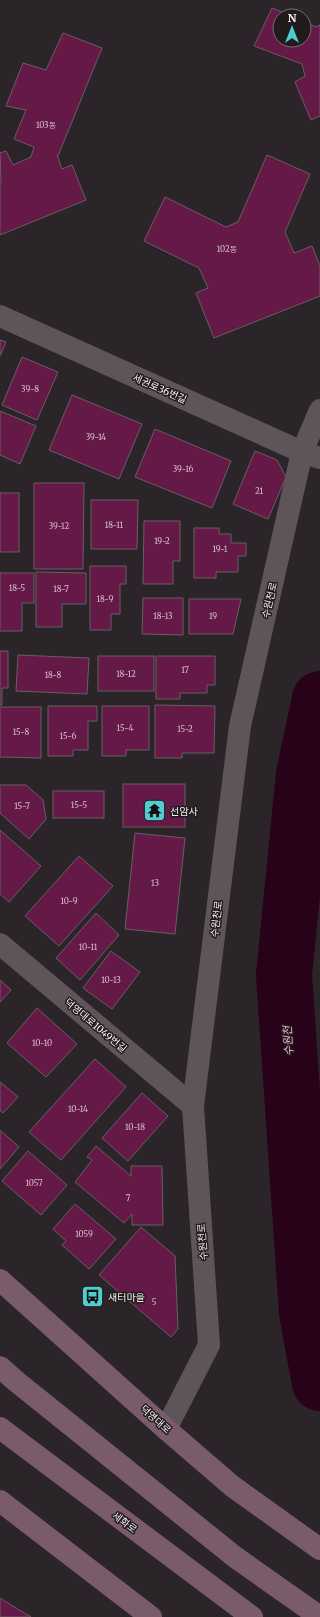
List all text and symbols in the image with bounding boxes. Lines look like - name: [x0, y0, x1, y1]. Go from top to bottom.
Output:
- north arrow: [272, 8, 312, 48]
- text: N: [288, 11, 297, 25]
- house number: 103동: [36, 120, 56, 130]
- house number: 102동: [217, 244, 237, 254]
- street label: 세권로36번길: [131, 371, 189, 406]
- house number: 39-8: [21, 384, 39, 394]
- house number: 39-14: [86, 432, 106, 442]
- house number: 39-16: [173, 464, 193, 474]
- house number: 21: [255, 486, 263, 496]
- house number: 18-11: [105, 520, 124, 530]
- house number: 39-12: [49, 521, 70, 531]
- house number: 19-2: [154, 536, 170, 546]
- house number: 19-1: [213, 544, 228, 554]
- street label: 수원천로: [259, 581, 280, 620]
- house number: 18-5: [9, 583, 26, 593]
- house number: 18-7: [53, 584, 69, 594]
- house number: 18-9: [97, 594, 114, 604]
- house number: 18-13: [153, 611, 173, 621]
- house number: 19: [209, 611, 217, 621]
- house number: 17: [181, 665, 189, 675]
- house number: 18-12: [116, 669, 136, 679]
- house number: 18-8: [45, 670, 62, 680]
- house number: 15-4: [117, 723, 134, 733]
- house number: 15-2: [177, 724, 193, 734]
- house number: 15-8: [13, 727, 30, 737]
- house number: 15-6: [60, 731, 77, 741]
- temple icon: 선암사: [141, 798, 167, 824]
- house number: 15-5: [71, 800, 88, 810]
- house number: 15-7: [14, 801, 30, 811]
- place label: 선암사: [170, 805, 198, 818]
- house number: 13: [151, 878, 159, 888]
- house number: 10-9: [60, 896, 78, 906]
- street label: 수원천로: [208, 900, 225, 938]
- house number: 10-11: [79, 942, 98, 952]
- house number: 10-13: [101, 975, 121, 985]
- street label: 덕영대로1049번길: [62, 996, 129, 1055]
- water label: 수원천: [280, 1024, 296, 1057]
- house number: 10-10: [32, 1038, 52, 1048]
- house number: 10-14: [68, 1104, 88, 1114]
- house number: 10-18: [125, 1122, 145, 1132]
- house number: 1057: [25, 1178, 43, 1188]
- house number: 7: [126, 1193, 131, 1203]
- street label: 수원천로: [195, 1223, 210, 1261]
- house number: 1059: [75, 1229, 93, 1239]
- bus stop icon: 새터마을: [80, 1284, 106, 1310]
- place label: 새터마을: [108, 1291, 145, 1304]
- house number: 5: [152, 1297, 157, 1307]
- street label: 덕영대로: [138, 1402, 174, 1437]
- street label: 세화로: [110, 1509, 140, 1536]

